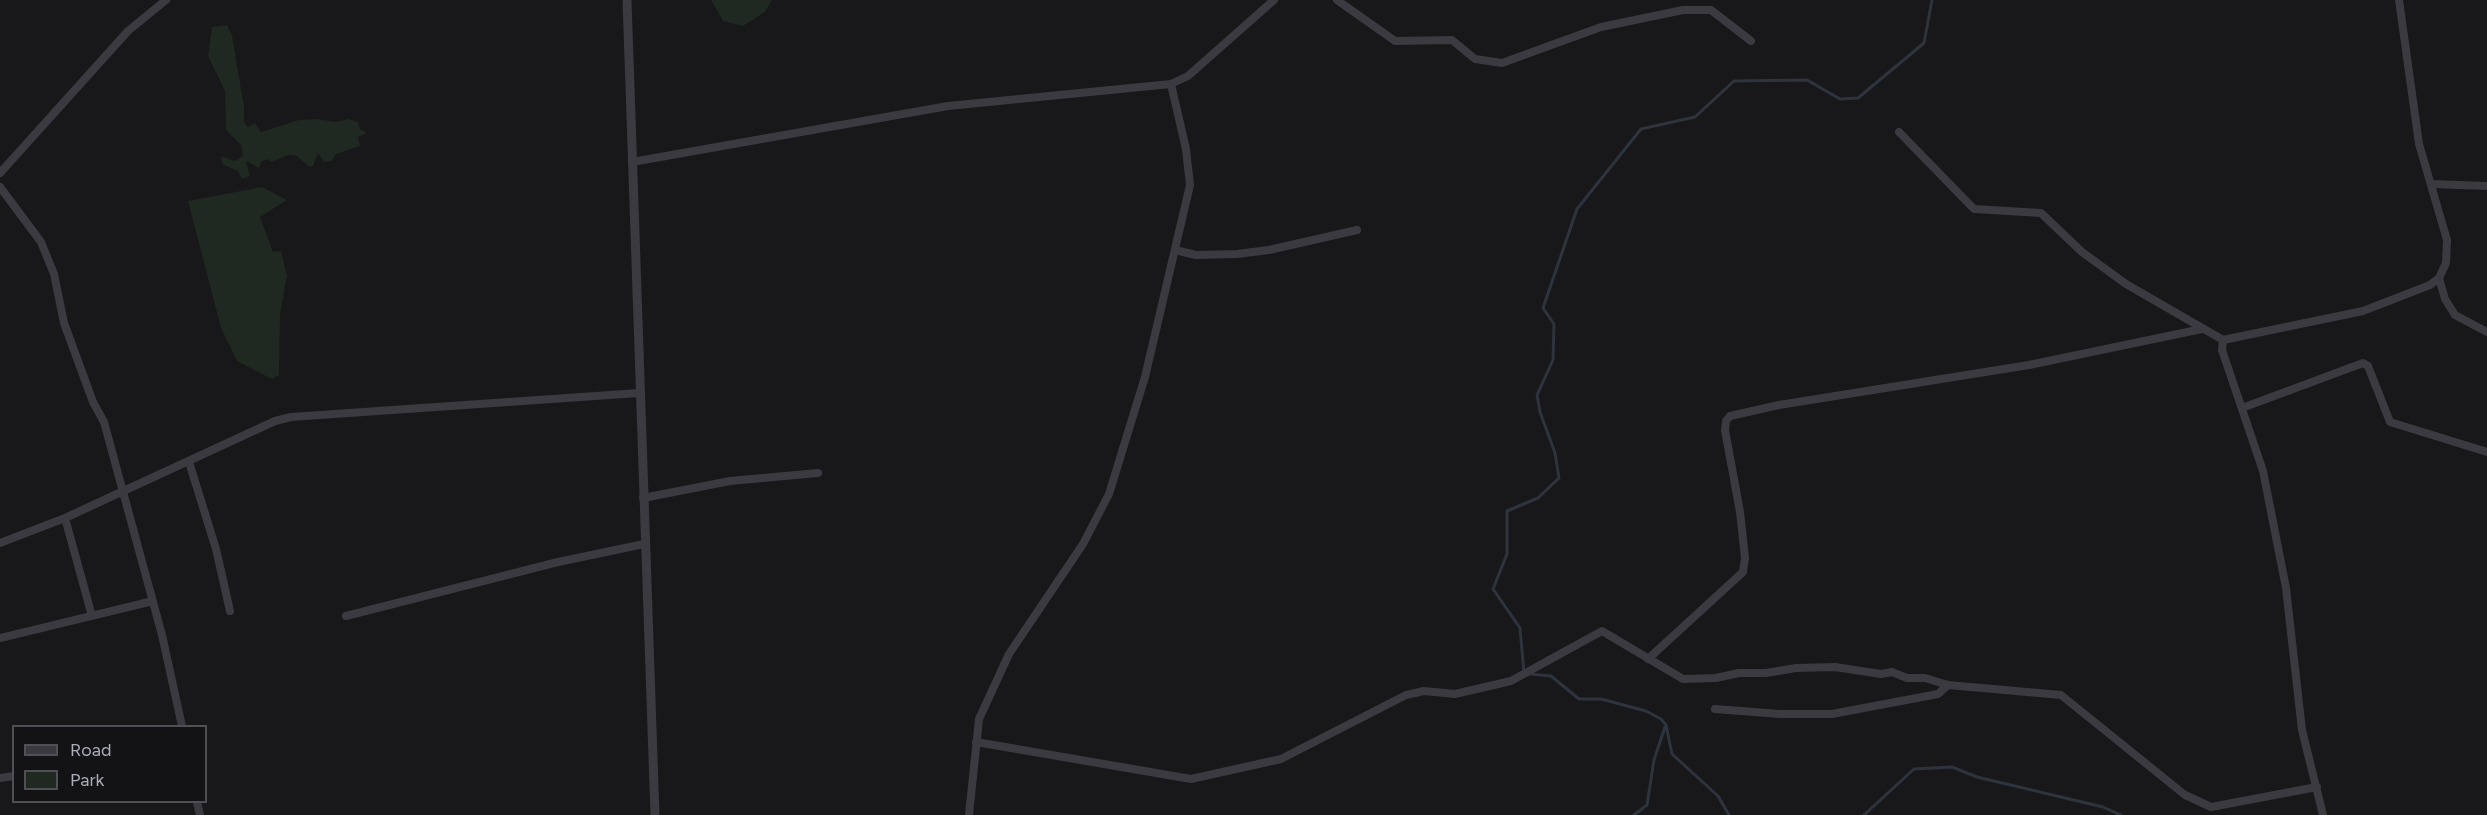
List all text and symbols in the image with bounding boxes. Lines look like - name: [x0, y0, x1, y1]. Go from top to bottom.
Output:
- legend: [12, 725, 207, 803]
- text: Road: [70, 739, 111, 761]
- text: Park: [70, 769, 104, 791]

